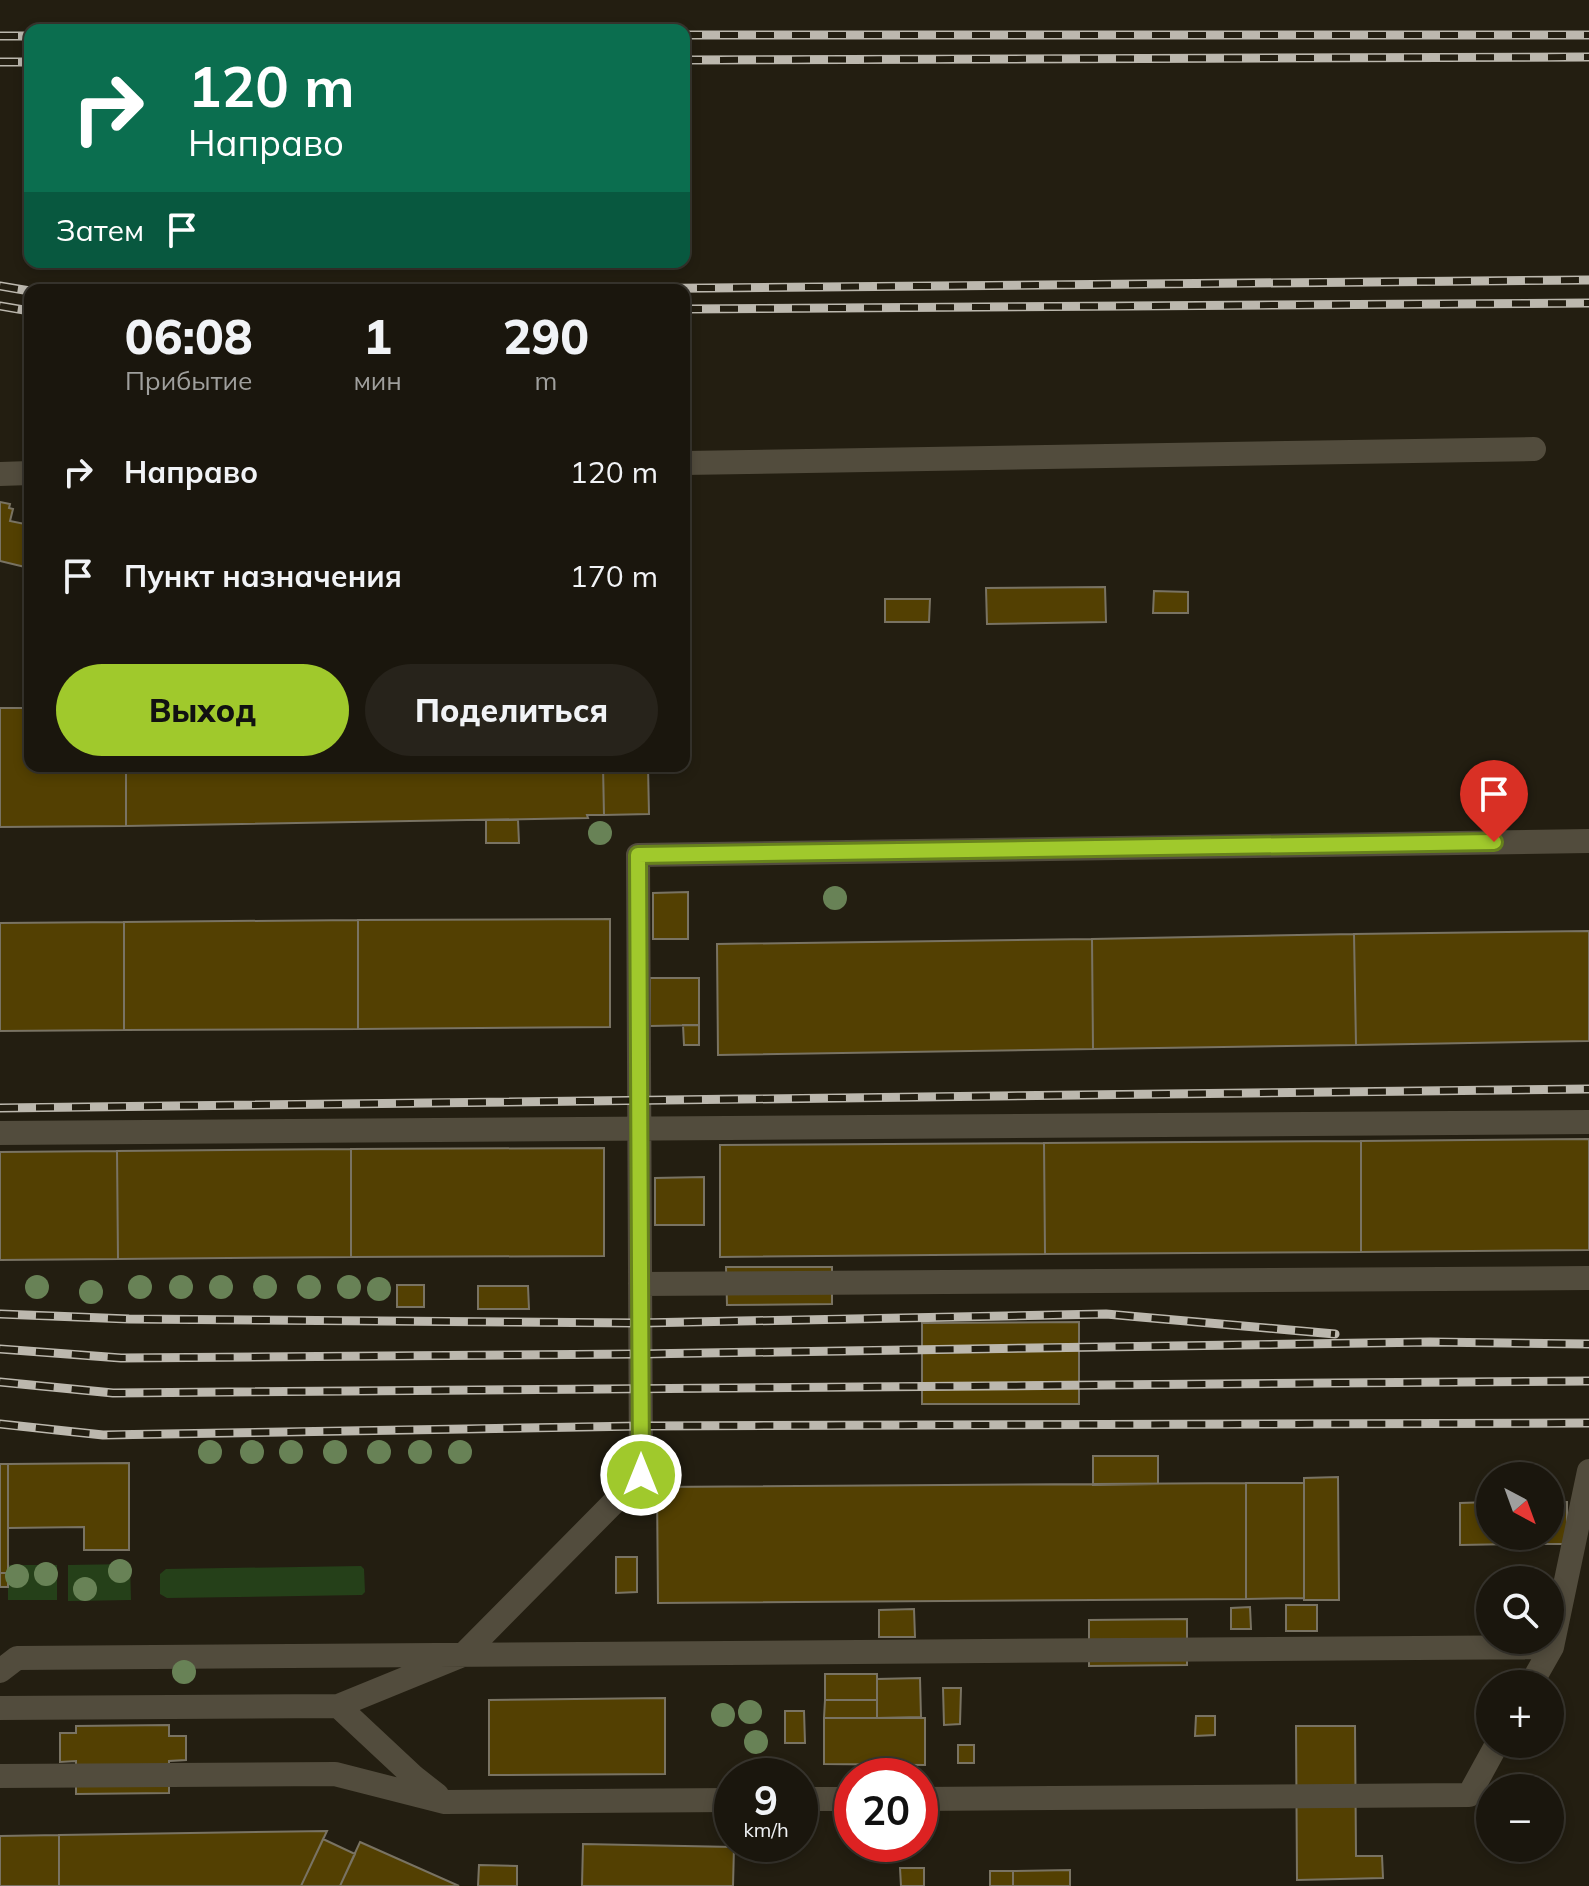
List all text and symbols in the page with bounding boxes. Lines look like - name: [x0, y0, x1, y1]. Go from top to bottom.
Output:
- text: 120 m: [188, 51, 355, 121]
- icon: right: [56, 56, 160, 160]
- text: Направо: [188, 120, 344, 165]
- icon: arrive: [160, 208, 204, 252]
- text: Затем: [56, 211, 144, 249]
- text: 06:08: [125, 306, 253, 366]
- text: 1: [363, 306, 392, 366]
- text: 290: [503, 306, 589, 366]
- text: Прибытие: [125, 364, 252, 397]
- text: мин: [353, 364, 402, 397]
- text: m: [535, 364, 557, 397]
- icon: right: [56, 450, 100, 494]
- text: Направо: [124, 453, 258, 491]
- text: 120 m: [570, 453, 658, 491]
- icon: arrive: [56, 554, 100, 598]
- text: Пункт назначения: [124, 557, 402, 595]
- text: 170 m: [570, 557, 658, 595]
- button: Выход: [56, 664, 349, 756]
- button: Поделиться: [365, 664, 658, 756]
- pin: [1460, 760, 1528, 842]
- icon: arrive: [1472, 772, 1516, 816]
- position arrow: [599, 1433, 683, 1517]
- north arrow: [1476, 1462, 1564, 1550]
- map controls: [1476, 1462, 1564, 1862]
- button: search: [1476, 1566, 1564, 1654]
- button: +: [1476, 1670, 1564, 1758]
- speed limit sign: 20: [834, 1758, 938, 1862]
- button: −: [1476, 1774, 1564, 1862]
- text: 9: [754, 1775, 778, 1825]
- text: km/h: [743, 1817, 789, 1842]

